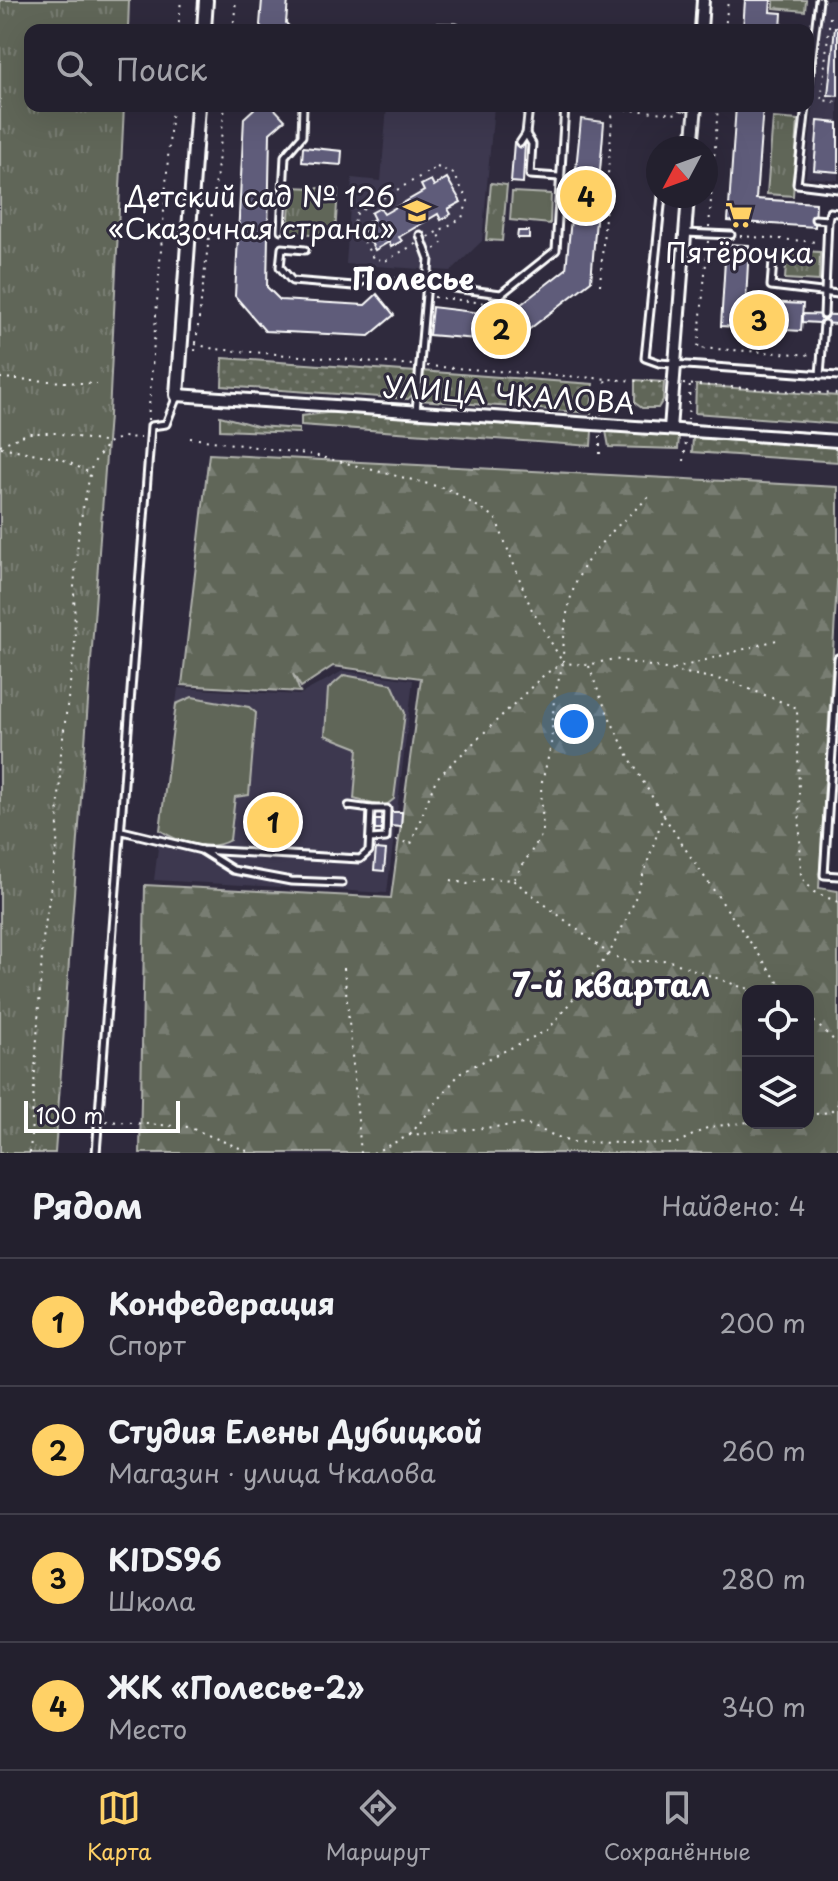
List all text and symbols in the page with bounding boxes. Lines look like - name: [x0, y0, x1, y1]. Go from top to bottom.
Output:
- search box: [24, 24, 814, 112]
- icon: search: [52, 46, 96, 90]
- text: Поиск: [116, 46, 207, 91]
- north arrow: [646, 136, 718, 208]
- pin: 4: [560, 166, 612, 226]
- place label: Детский сад № 126 «Сказочная страна»: [108, 174, 395, 249]
- school or university icon: Детский сад № 126 «Сказочная страна»: [402, 196, 432, 226]
- supermarket icon: Пятёрочка: [724, 200, 754, 230]
- place label: Пятёрочка: [665, 230, 813, 273]
- district label: Полесье: [352, 255, 474, 300]
- pin: 3: [733, 290, 785, 350]
- pin: 2: [475, 299, 527, 359]
- street label: УЛИЦА ЧКАЛОВА: [382, 364, 636, 424]
- your location: [554, 704, 594, 744]
- pin: 1: [247, 792, 299, 852]
- district label: 7-й квартал: [512, 960, 710, 1008]
- map controls: [742, 985, 814, 1129]
- button: locate: [742, 985, 814, 1057]
- button: layers: [742, 1057, 814, 1129]
- scale bar: [24, 1097, 180, 1133]
- text: 100 m: [36, 1098, 103, 1131]
- text: Рядом: [32, 1179, 143, 1231]
- text: Найдено: 4: [661, 1186, 806, 1225]
- text: Конфедерация: [108, 1280, 335, 1325]
- text: 1: [52, 1303, 64, 1342]
- text: 200 m: [719, 1303, 806, 1342]
- text: Спорт: [108, 1325, 186, 1364]
- text: Студия Елены Дубицкой: [108, 1408, 483, 1453]
- text: 2: [49, 1431, 67, 1470]
- text: 260 m: [722, 1431, 806, 1470]
- text: Магазин · улица Чкалова: [108, 1453, 436, 1492]
- text: KIDS96: [108, 1536, 222, 1581]
- text: 3: [49, 1559, 67, 1598]
- text: 280 m: [721, 1559, 806, 1598]
- text: Школа: [108, 1581, 195, 1620]
- text: ЖК «Полесье-2»: [108, 1664, 364, 1709]
- text: 4: [49, 1687, 67, 1726]
- text: 340 m: [721, 1687, 806, 1726]
- text: Место: [108, 1709, 187, 1748]
- tab: Карта: [87, 1786, 152, 1867]
- tab: Маршрут: [326, 1786, 430, 1867]
- tab: Сохранённые: [604, 1786, 751, 1867]

